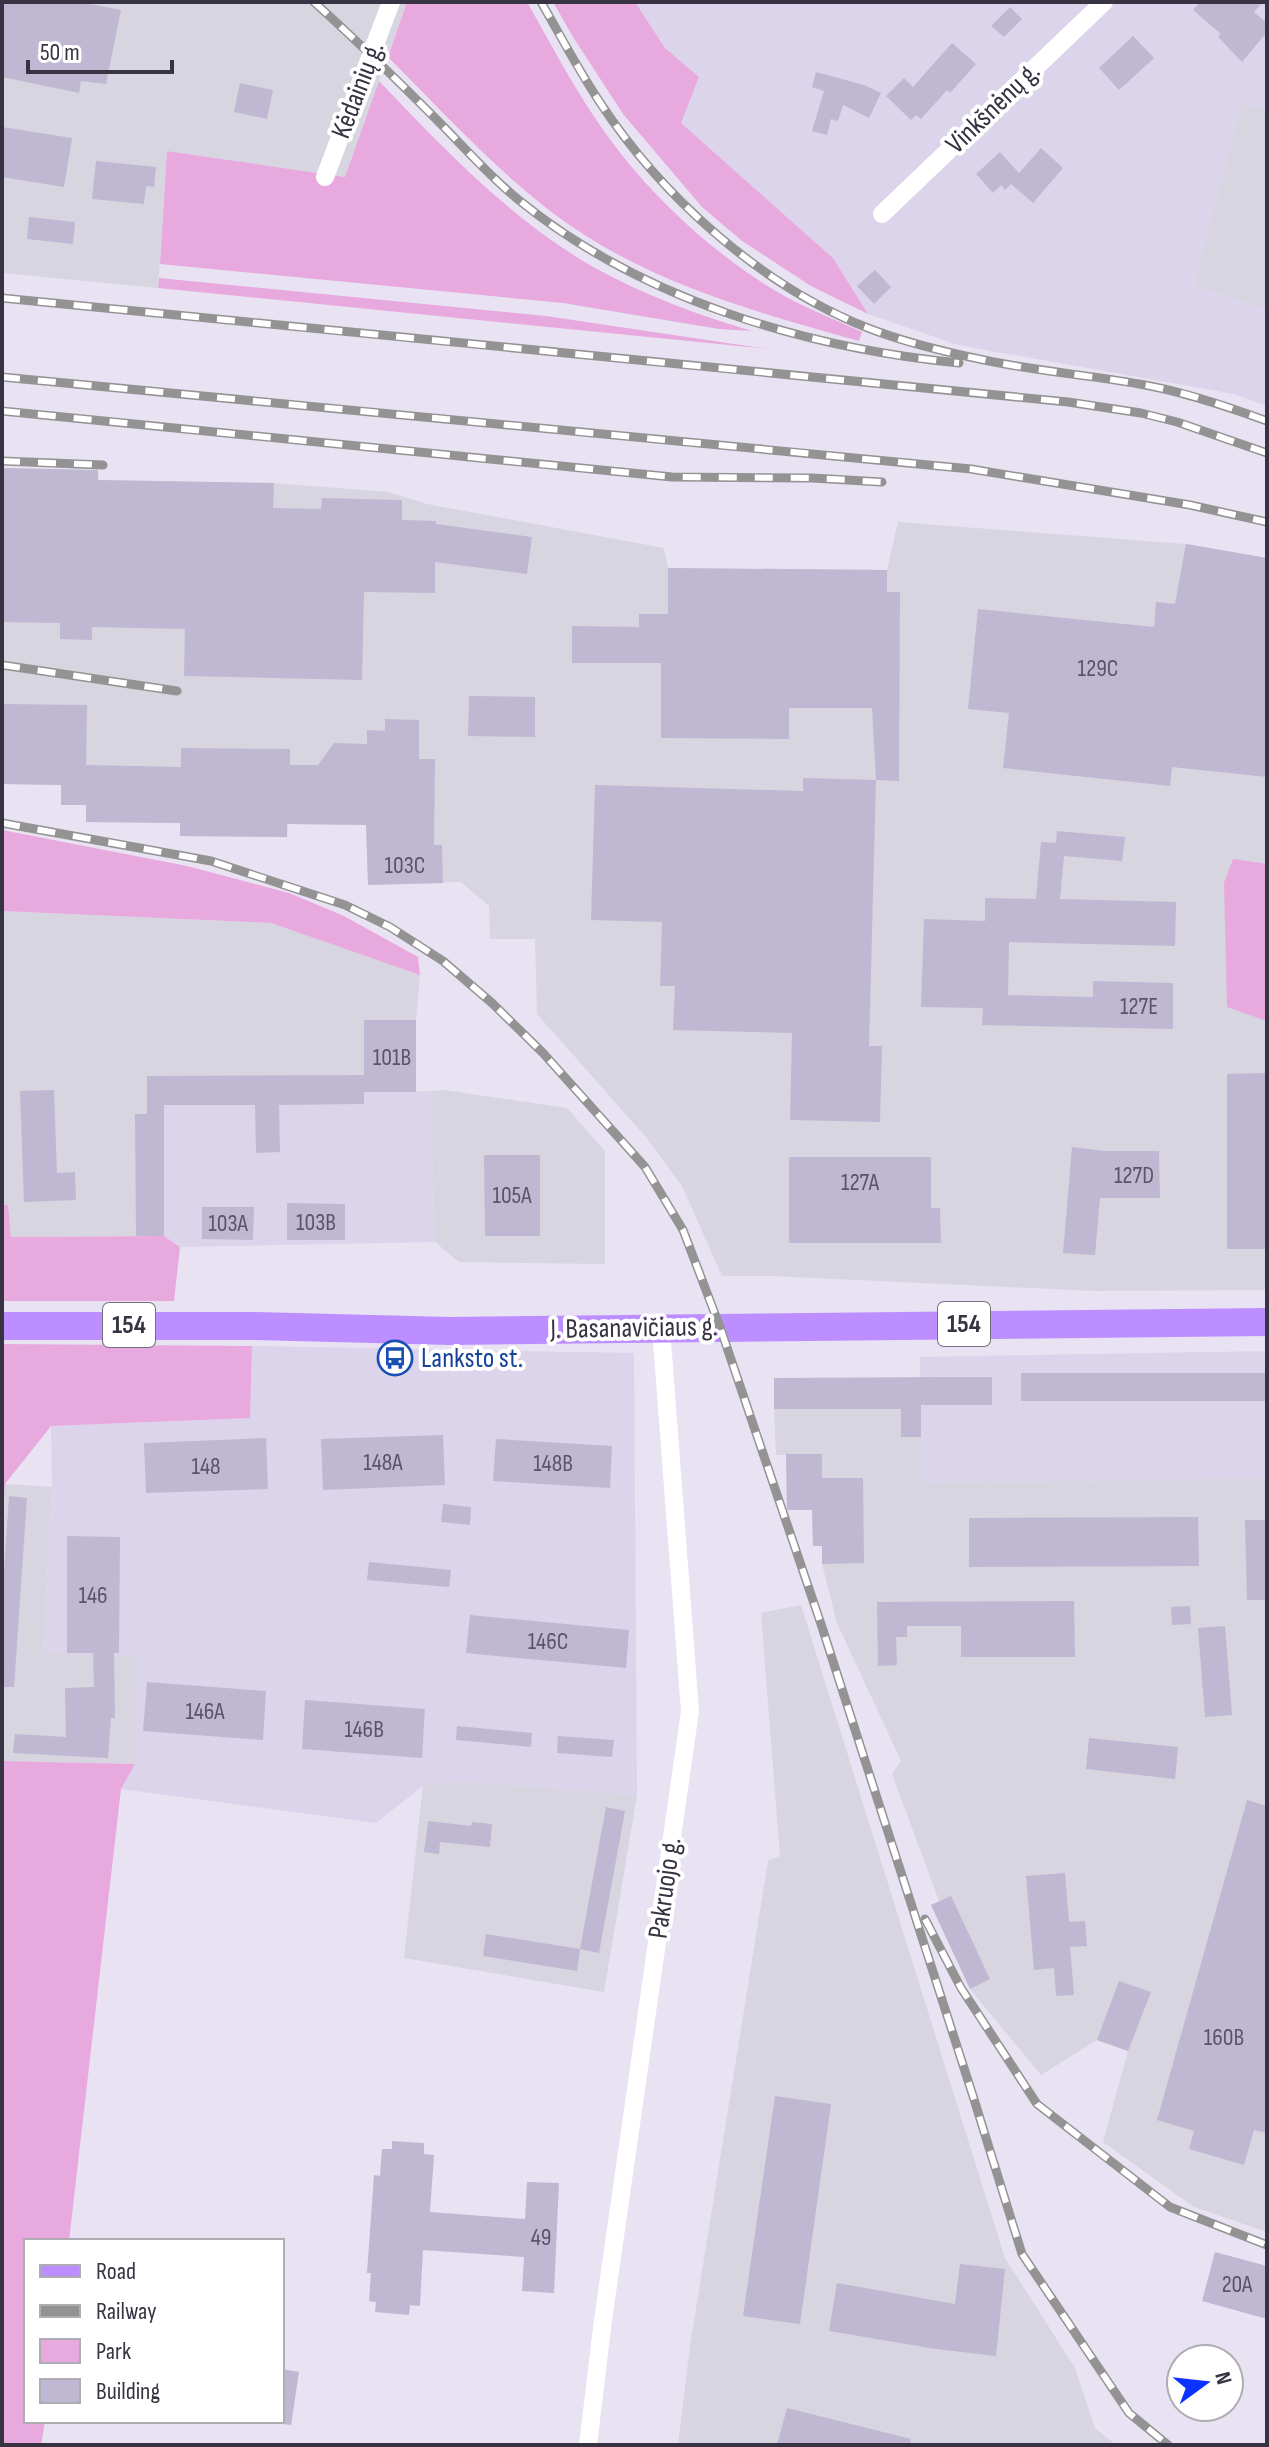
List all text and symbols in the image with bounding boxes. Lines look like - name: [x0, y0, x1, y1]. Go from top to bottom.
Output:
- scale bar: [28, 24, 172, 74]
- street label: Kėdainių g.: [325, 37, 391, 143]
- text: 50 m: [40, 38, 80, 67]
- street label: Vinkšnėnų g.: [939, 55, 1047, 161]
- house number: 129C: [1078, 654, 1118, 683]
- house number: 103C: [385, 851, 425, 880]
- house number: 127E: [1120, 992, 1158, 1021]
- house number: 101B: [373, 1043, 411, 1072]
- house number: 127D: [1114, 1161, 1154, 1190]
- house number: 127A: [841, 1168, 880, 1197]
- house number: 105A: [493, 1181, 532, 1210]
- house number: 103B: [296, 1208, 336, 1237]
- house number: 103A: [208, 1209, 248, 1238]
- road number: 154: [938, 1302, 990, 1346]
- road number: 154: [103, 1303, 155, 1347]
- street label: J. Basanavičiaus g.: [549, 1310, 718, 1346]
- bus stop icon: Lanksto st.: [376, 1339, 414, 1377]
- place label: Lanksto st.: [421, 1342, 523, 1375]
- house number: 148A: [363, 1448, 403, 1477]
- house number: 148B: [533, 1449, 573, 1478]
- house number: 148: [191, 1452, 221, 1481]
- house number: 146: [79, 1581, 107, 1610]
- house number: 146C: [528, 1627, 568, 1656]
- house number: 146A: [185, 1697, 225, 1726]
- house number: 146B: [344, 1715, 384, 1744]
- street label: Pakruojo g.: [642, 1835, 688, 1941]
- house number: 160B: [1204, 2023, 1244, 2052]
- house number: 49: [531, 2223, 551, 2252]
- legend: [24, 2239, 284, 2423]
- text: Road: [96, 2257, 136, 2286]
- house number: 20A: [1222, 2270, 1253, 2299]
- text: Railway: [96, 2297, 156, 2326]
- text: Park: [96, 2337, 131, 2366]
- north arrow: [1165, 2343, 1245, 2423]
- text: N: [1208, 2369, 1237, 2387]
- text: Building: [96, 2377, 160, 2406]

